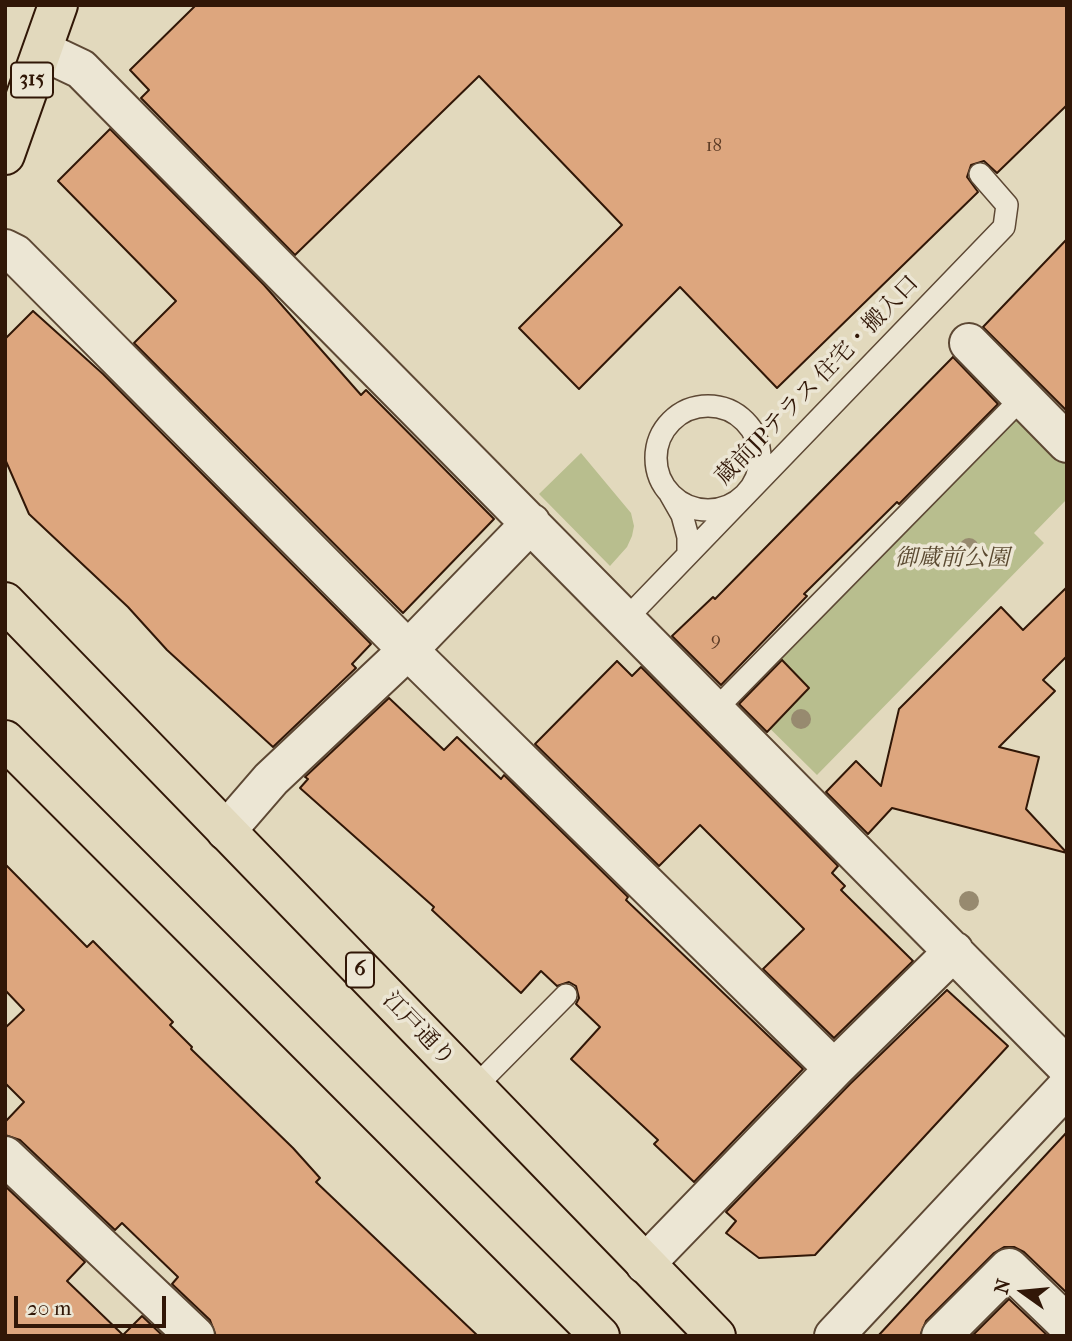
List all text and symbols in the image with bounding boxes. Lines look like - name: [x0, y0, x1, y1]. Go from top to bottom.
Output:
- road number: 315: [11, 62, 53, 98]
- house number: 18: [706, 135, 722, 157]
- street label: 蔵前JPテラス 住宅・搬入口: [711, 271, 925, 491]
- park label: 御蔵前公園: [895, 545, 1009, 573]
- house number: 9: [711, 629, 721, 651]
- road number: 6: [346, 953, 374, 988]
- street label: 江戸通り: [376, 987, 460, 1073]
- north arrow: [988, 1257, 1058, 1327]
- text: N: [990, 1277, 1015, 1296]
- scale bar: [18, 1282, 170, 1326]
- text: 20 m: [27, 1296, 71, 1320]

